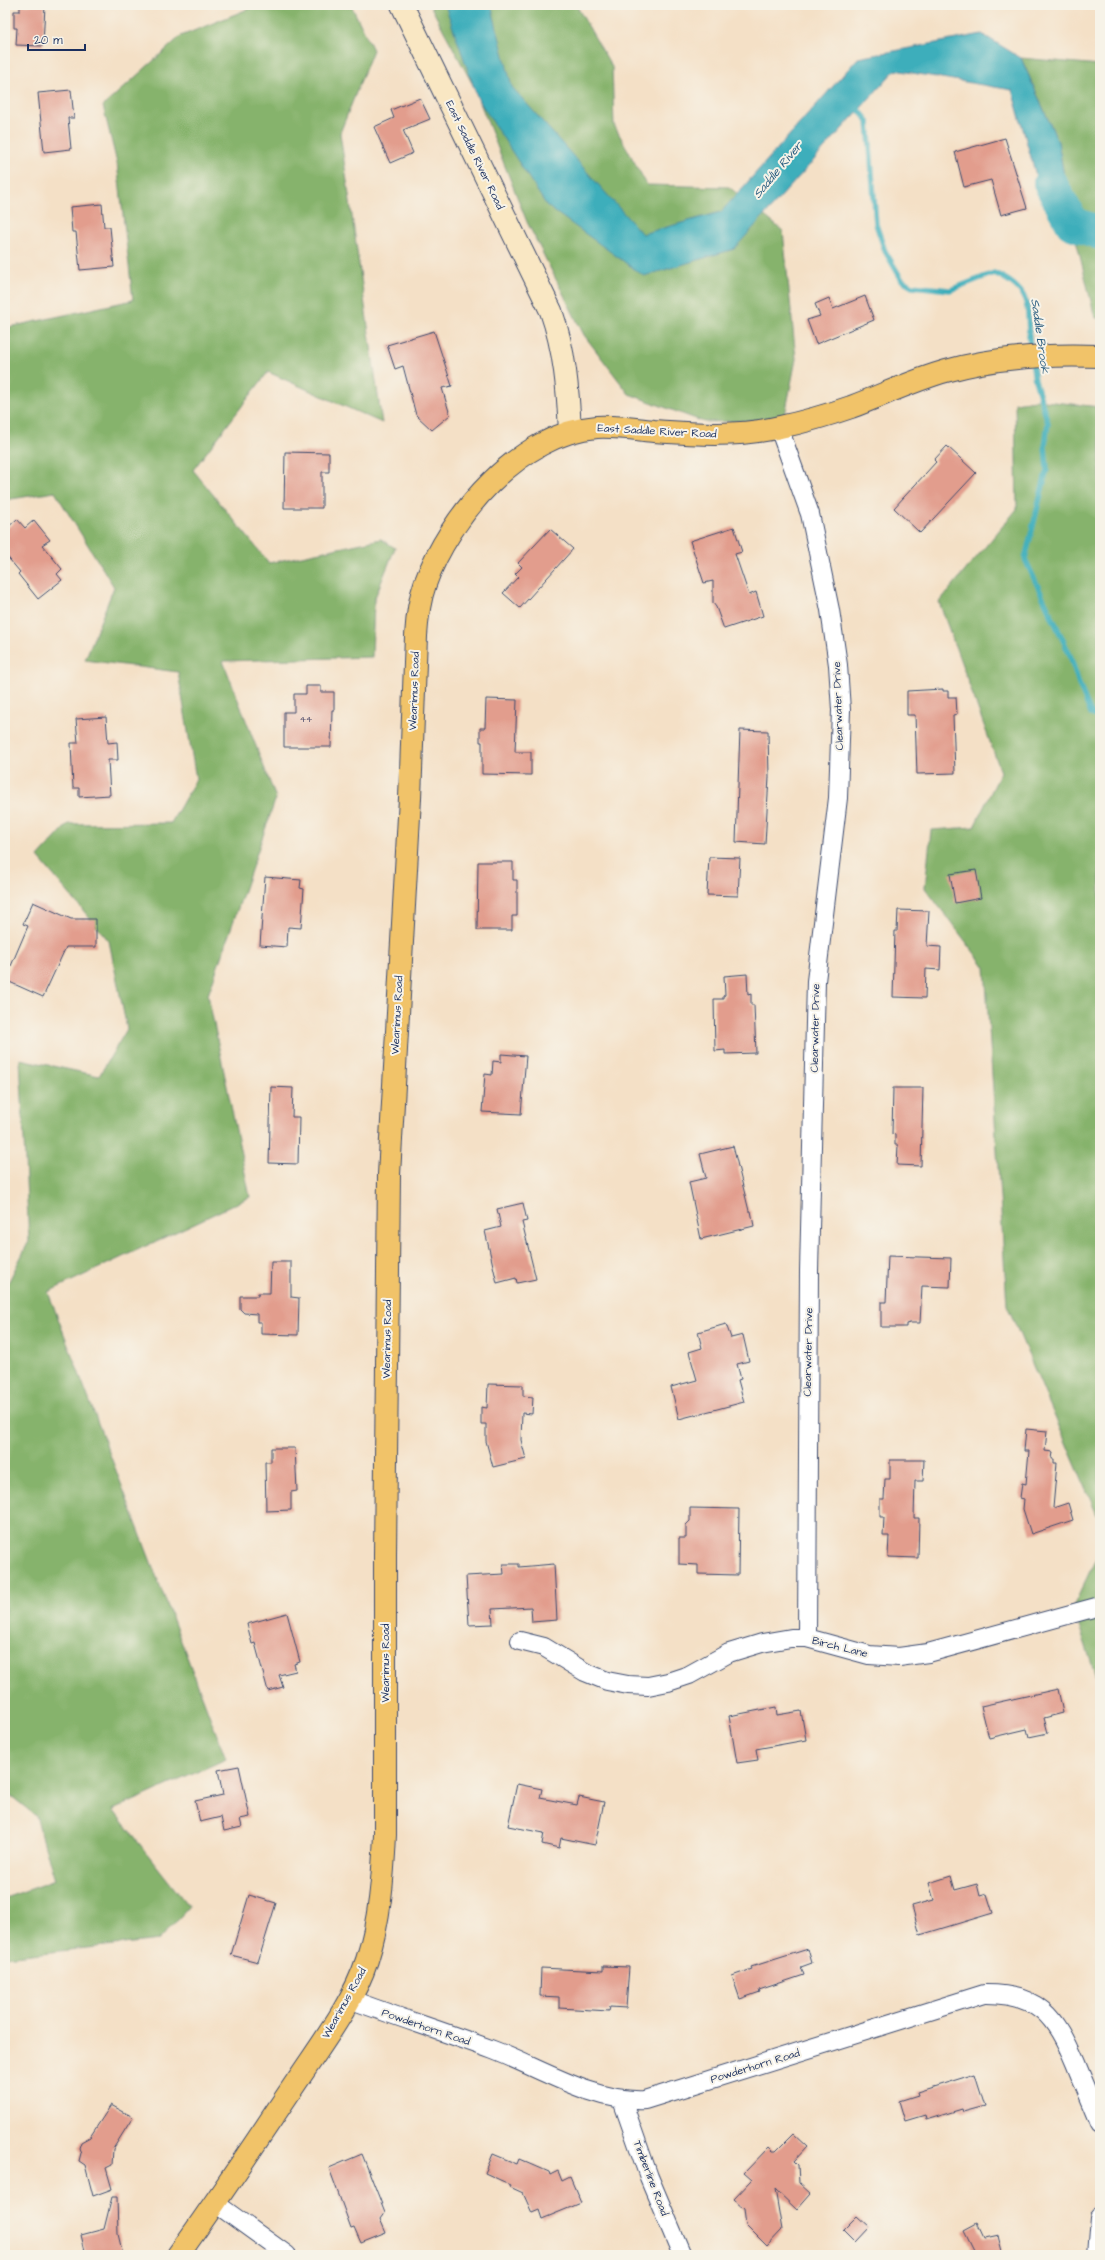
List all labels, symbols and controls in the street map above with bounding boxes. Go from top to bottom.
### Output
scale bar [28,26,85,52]
text: 20 m [34,32,63,49]
street label: East Saddle River Road [442,98,508,212]
water label: Saddle River [749,137,808,202]
water label: Saddle Brook [1026,298,1054,375]
street label: East Saddle River Road [597,420,717,442]
street label: Wearimus Road [405,651,423,731]
street label: Clearwater Drive [829,661,847,751]
house number: 44 [300,713,312,726]
street label: Wearimus Road [387,975,407,1055]
street label: Clearwater Drive [807,983,823,1073]
street label: Wearimus Road [379,1299,395,1379]
street label: Clearwater Drive [800,1307,816,1397]
street label: Wearimus Road [378,1623,393,1702]
street label: Birch Lane [811,1633,870,1661]
street label: Wearimus Road [318,1965,370,2041]
street label: Powderhorn Road [380,2005,473,2049]
street label: Powderhorn Road [709,2045,802,2087]
street label: Timberline Road [630,2138,672,2218]

